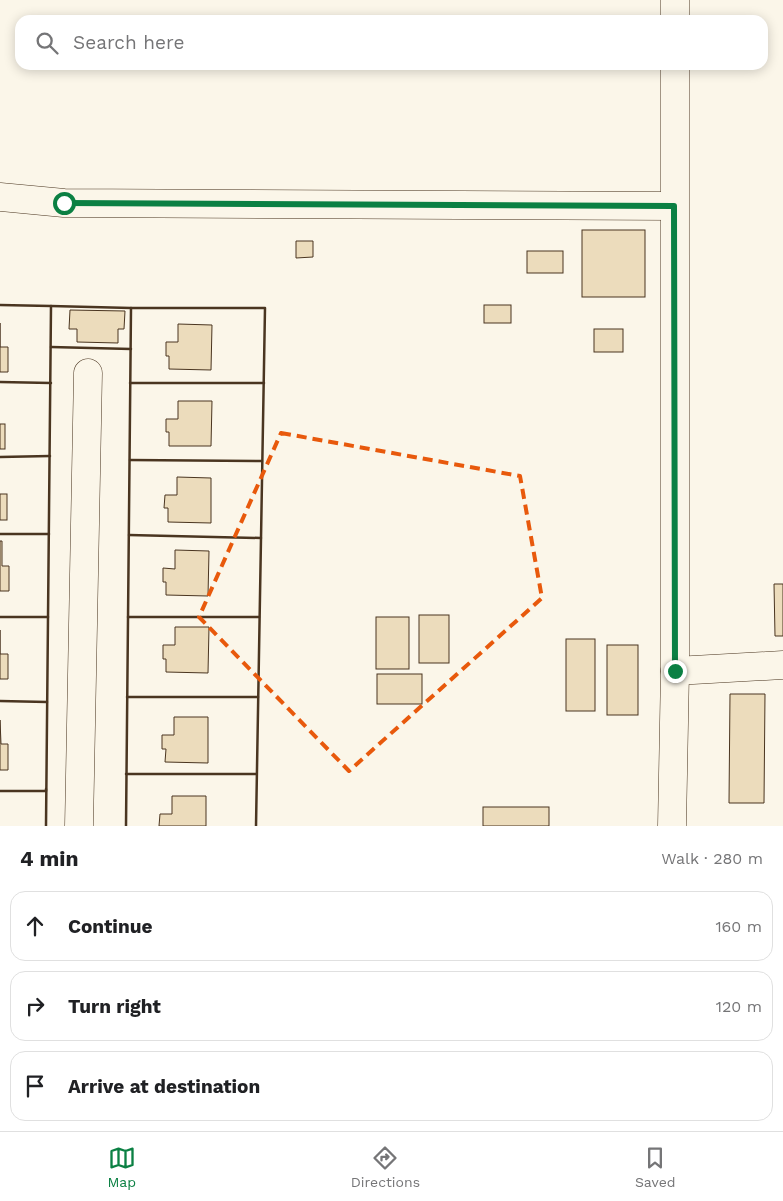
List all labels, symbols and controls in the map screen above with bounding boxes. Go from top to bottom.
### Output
search box [15,15,768,70]
icon: search [33,29,61,57]
text: Search here [73,31,184,54]
route start [53,192,76,215]
route end [664,660,687,683]
text: 4 min [20,846,78,871]
text: Walk · 280 m [661,849,763,868]
icon: ahead [21,912,49,940]
text: Continue [68,915,152,938]
text: 160 m [715,917,762,936]
icon: right [21,992,49,1020]
text: Turn right [68,995,161,1018]
text: 120 m [716,997,762,1016]
icon: arrive [21,1072,49,1100]
text: Arrive at destination [68,1075,260,1098]
tab: Map [107,1144,136,1190]
tab: Directions [351,1144,420,1190]
tab: Saved [635,1144,676,1190]

